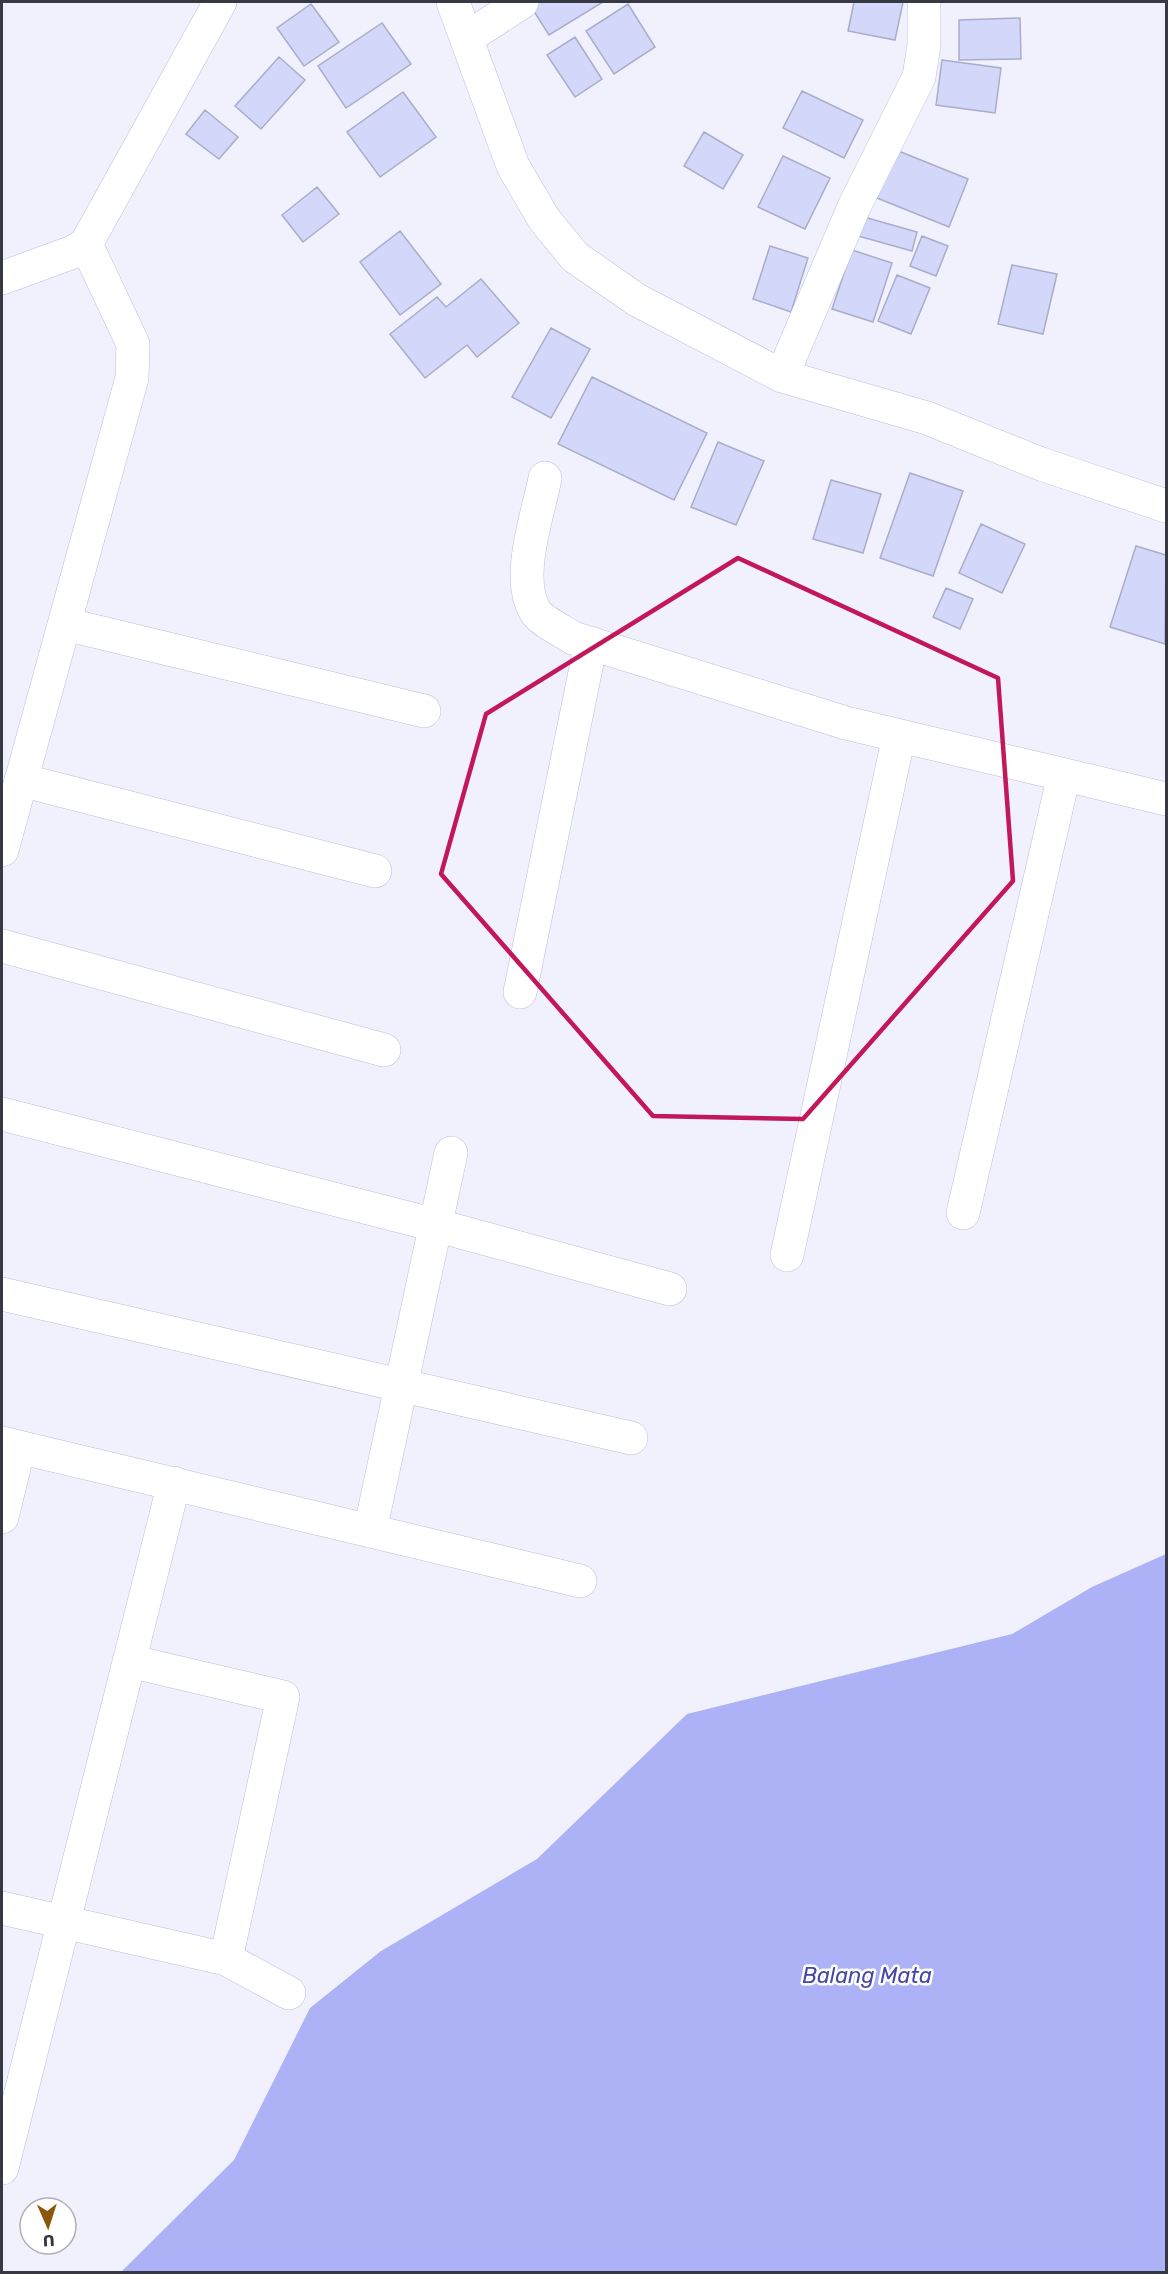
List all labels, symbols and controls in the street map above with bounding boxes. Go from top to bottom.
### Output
water label: Balang Mata [802,1962,932,1989]
north arrow [18,2196,78,2256]
text: U [42,2231,55,2250]

